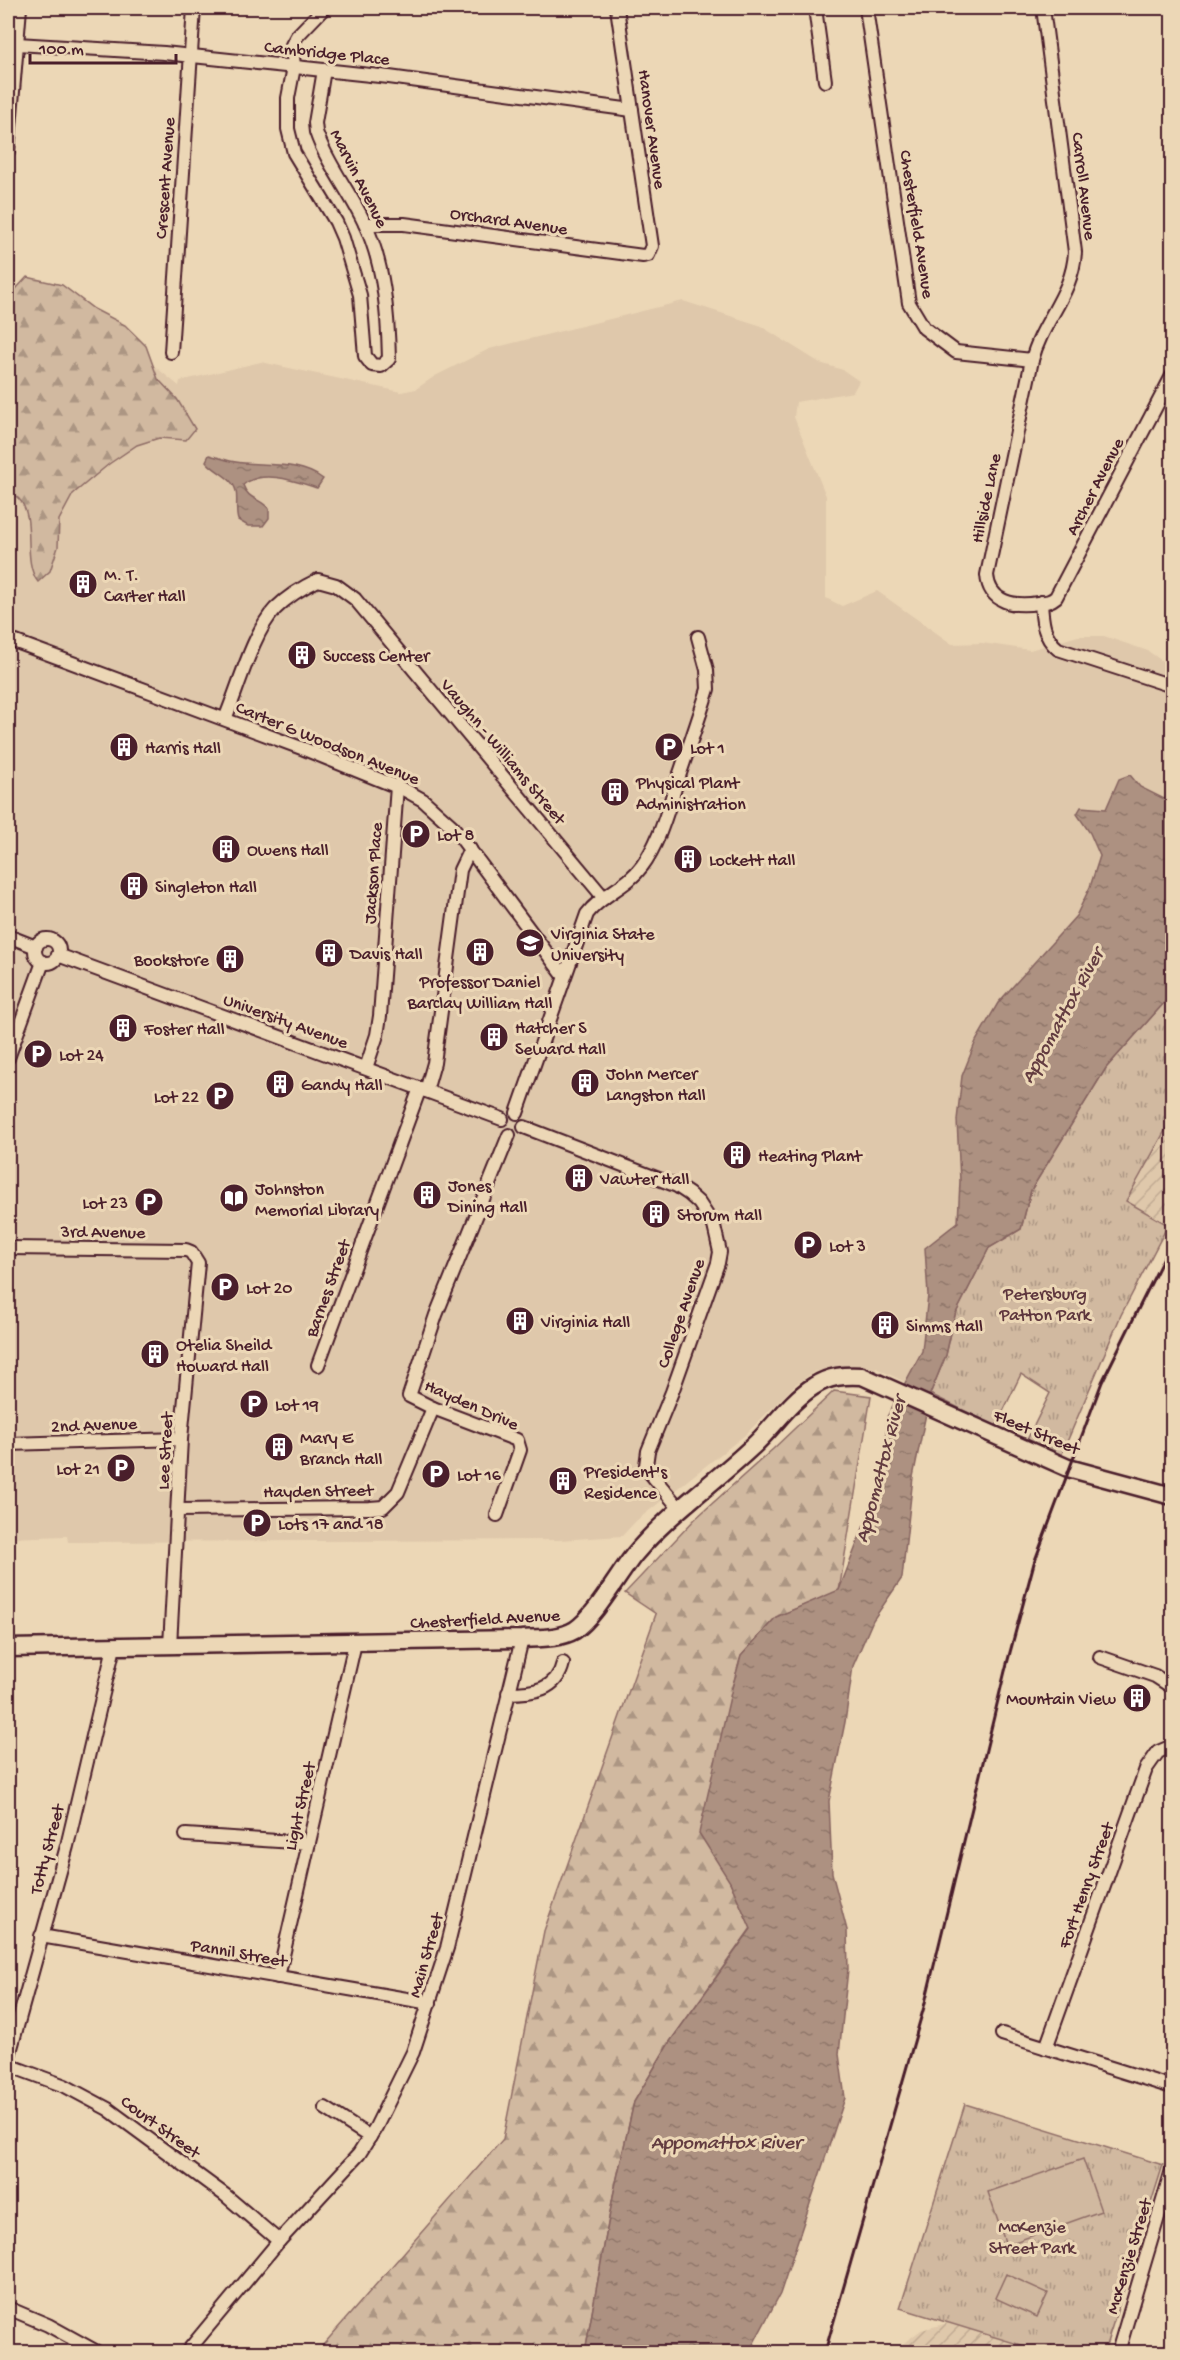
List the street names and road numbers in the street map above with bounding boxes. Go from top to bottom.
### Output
street label: Cambridge Place [263,37,391,72]
street label: Hanover Avenue [632,68,669,191]
street label: Crescent Avenue [152,116,181,240]
street label: Marvin Avenue [324,126,392,232]
street label: Carroll Avenue [1066,131,1100,242]
street label: Chesterfield Avenue [893,149,938,301]
street label: Orchard Avenue [449,204,569,241]
street label: Archer Avenue [1063,434,1130,540]
street label: Hillside Lane [968,451,1007,545]
street label: Vaughn - Williams Street [434,675,570,831]
street label: Carter G Woodson Avenue [232,698,423,791]
street label: Jackson Place [360,821,389,925]
street label: University Avenue [220,990,351,1055]
street label: 3rd Avenue [59,1222,146,1245]
street label: Barnes Street [302,1236,357,1341]
street label: College Avenue [654,1256,711,1371]
street label: Hayden Drive [421,1376,522,1437]
street label: Fleet Street [989,1405,1084,1461]
street label: Lee Street [154,1410,179,1490]
street label: 2nd Avenue [51,1414,138,1438]
street label: Hayden Street [263,1481,375,1504]
street label: Chesterfield Avenue [410,1606,561,1635]
street label: Light Street [281,1759,322,1853]
street label: Totty Street [26,1801,71,1898]
street label: Fort Henry Street [1055,1819,1120,1952]
street label: Main Street [405,1909,450,2000]
street label: Pannil Street [188,1936,290,1974]
street label: Court Street [116,2092,205,2165]
street label: McKenzie Street [1103,2195,1158,2317]

